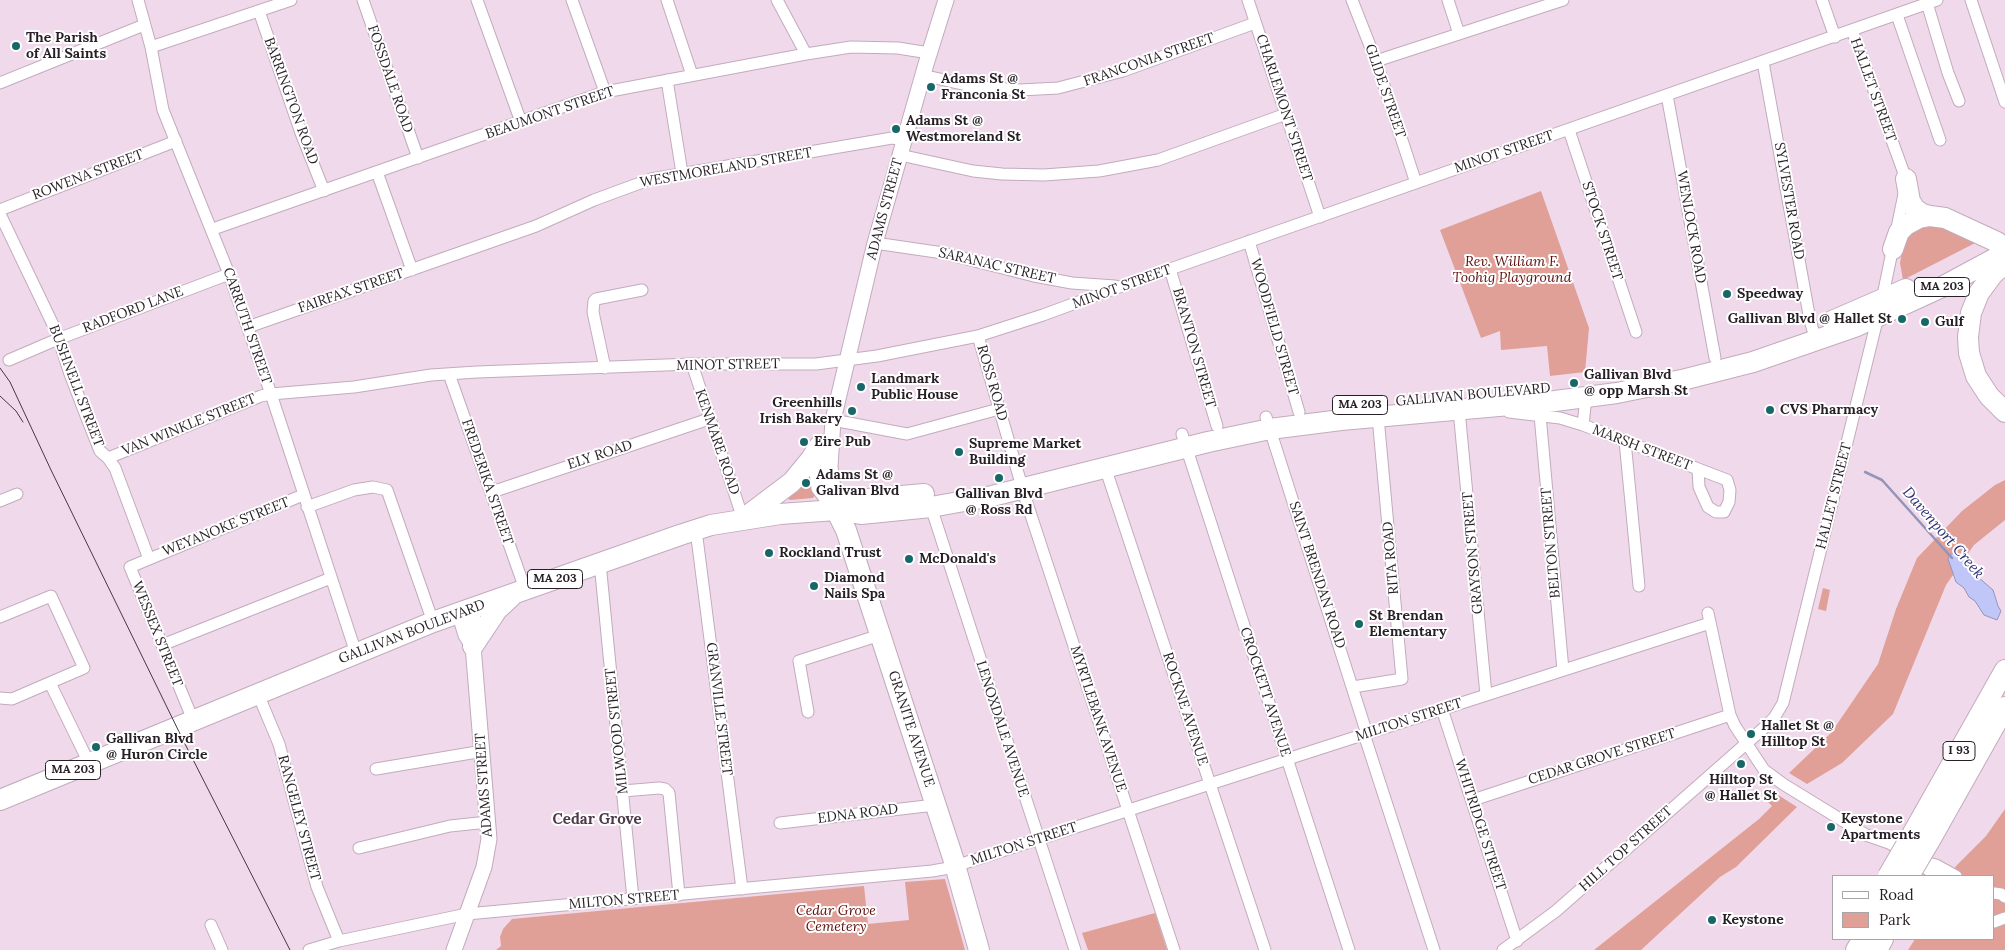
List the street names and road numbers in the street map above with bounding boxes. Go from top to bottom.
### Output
street label: FOSSDALE ROAD [364,23,416,135]
street label: FRANCONIA STREET [1081,30,1217,90]
street label: CHARLEMONT STREET [1252,32,1316,184]
street label: BARRINGTON ROAD [260,35,322,167]
street label: HALLET STREET [1846,36,1900,144]
street label: GLIDE STREET [1361,42,1409,140]
street label: BEAUMONT STREET [483,83,617,143]
street label: MINOT STREET [1452,127,1556,177]
street label: SYLVESTER ROAD [1770,141,1808,261]
street label: WESTMORELAND STREET [638,145,814,191]
street label: ROWENA STREET [30,146,146,204]
street label: ADAMS STREET [863,156,907,262]
street label: WENLOCK ROAD [1673,169,1709,285]
street label: STOCK STREET [1578,179,1626,283]
street label: SARANAC STREET [937,244,1057,288]
street label: WOODFIELD STREET [1246,257,1302,397]
street label: MINOT STREET [1070,261,1174,313]
street label: FAIRFAX STREET [296,265,406,317]
street label: CARRUTH STREET [219,266,275,386]
road number: MA 203 [1914,278,1970,296]
street label: RADFORD LANE [80,283,186,337]
street label: BRANTON STREET [1169,286,1219,410]
street label: BUSHNELL STREET [45,323,107,449]
street label: ROSS ROAD [973,343,1011,423]
street label: MINOT STREET [676,356,780,374]
street label: GALLIVAN BOULEVARD [1395,380,1551,410]
street label: KENMARE ROAD [691,387,743,497]
street label: VAN WINKLE STREET [120,390,258,460]
road number: MA 203 [1332,396,1388,414]
street label: FREDERIKA STREET [458,417,516,547]
street label: MARSH STREET [1590,421,1694,475]
street label: ELY ROAD [565,437,635,473]
street label: HALLET STREET [1813,441,1855,551]
street label: BELTON STREET [1538,487,1564,599]
street label: GRAYSON STREET [1459,491,1487,615]
street label: WEYANOKE STREET [160,494,292,560]
street label: SAINT BRENDAN ROAD [1285,499,1349,651]
street label: RITA ROAD [1379,521,1403,595]
road number: MA 203 [528,570,582,588]
street label: WESSEX STREET [128,579,186,689]
street label: GALLIVAN BOULEVARD [336,596,488,668]
street label: CROCKETT AVENUE [1236,625,1294,759]
street label: GRANVILLE STREET [702,641,736,777]
street label: MYRTLEBANK AVENUE [1066,644,1130,794]
street label: ROCKNE AVENUE [1159,650,1211,768]
street label: LENOXDALE AVENUE [972,659,1032,799]
street label: MILWOOD STREET [602,667,632,795]
street label: GRANITE AVENUE [884,669,938,789]
street label: MILTON STREET [1354,695,1464,745]
street label: CEDAR GROVE STREET [1526,725,1678,789]
street label: ADAMS STREET [472,732,496,838]
road number: I 93 [1943,741,1975,760]
street label: RANGELEY STREET [274,753,324,883]
street label: WHITRIDGE STREET [1451,757,1509,893]
road number: MA 203 [46,760,100,780]
street label: EDNA ROAD [817,801,899,827]
street label: HILL TOP STREET [1576,803,1676,895]
street label: MILTON STREET [969,819,1079,869]
street label: MILTON STREET [568,887,680,913]

